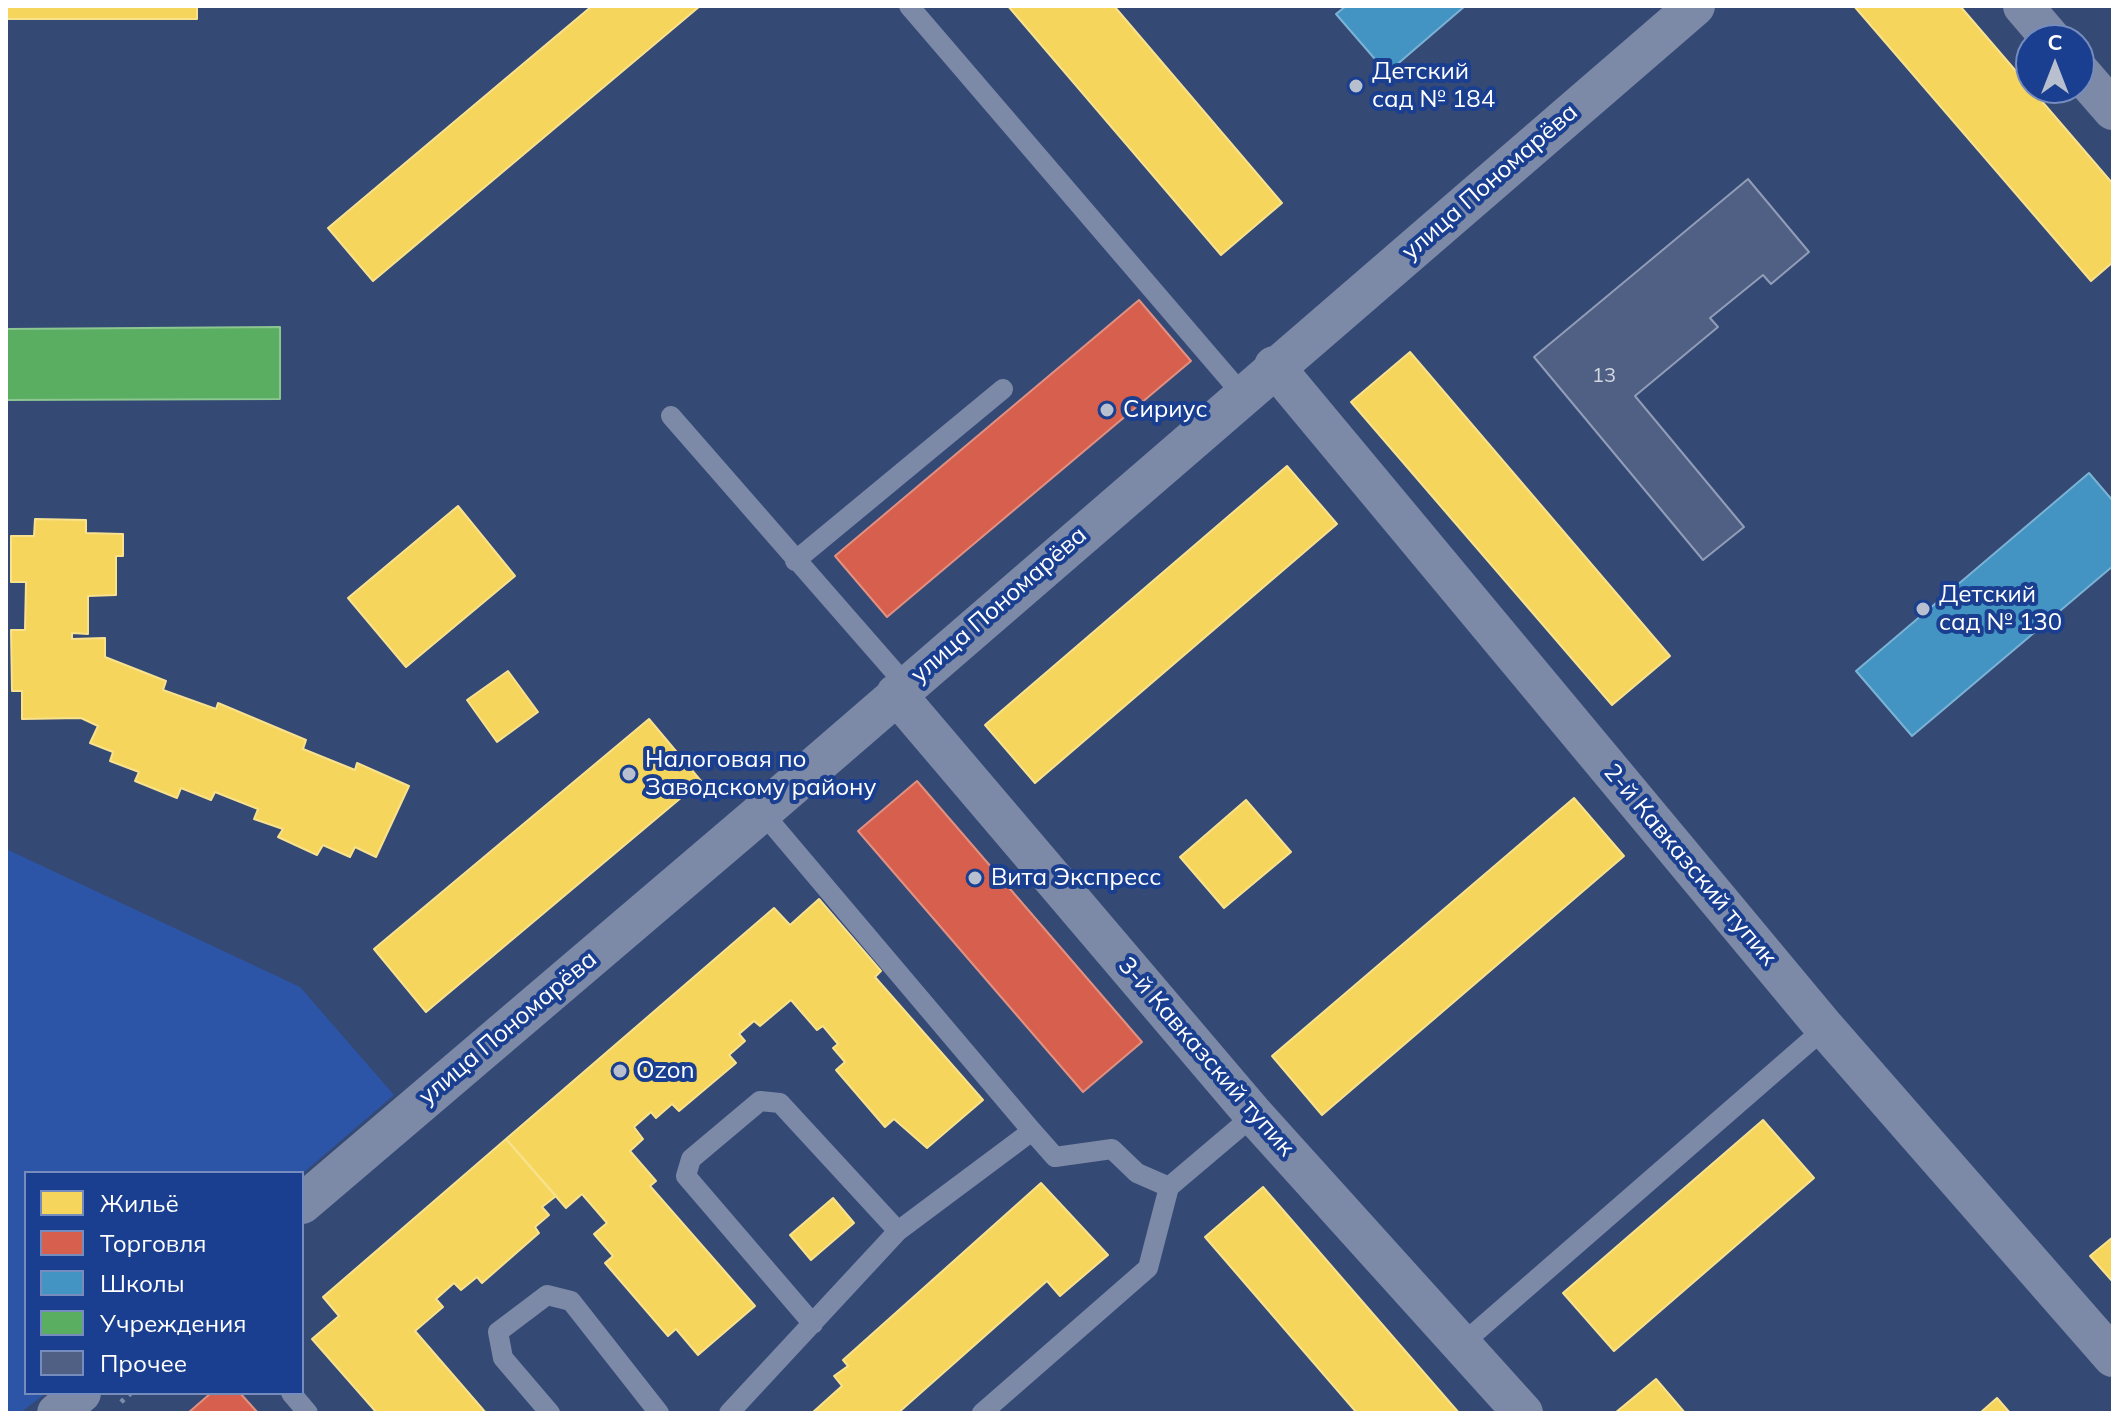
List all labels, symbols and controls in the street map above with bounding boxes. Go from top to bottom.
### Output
north arrow [2015,24,2095,104]
text: С [2047,28,2063,56]
place label: Детский сад № 184 [1372,58,1495,114]
marker: Детский сад № 184 [1347,77,1365,95]
street label: улица Пономарёва [1396,98,1584,266]
house number: 13 [1592,364,1616,388]
place label: Сириус [1123,396,1208,424]
marker: Сириус [1098,401,1116,419]
street label: улица Пономарёва [905,521,1093,689]
place label: Детский сад № 130 [1939,581,2062,637]
marker: Детский сад № 130 [1914,600,1932,618]
place label: Налоговая по Заводскому району [645,746,876,802]
street label: 2-й Кавказский тупик [1597,758,1783,972]
marker: Налоговая по Заводскому району [620,765,638,783]
place label: Вита Экспресс [991,864,1161,892]
marker: Вита Экспресс [966,869,984,887]
street label: улица Пономарёва [413,945,603,1111]
street label: 3-й Кавказский тупик [1112,952,1300,1162]
place label: Ozon [636,1057,695,1085]
marker: Ozon [611,1062,629,1080]
legend [24,1171,304,1395]
text: Жильё [100,1188,179,1218]
text: Торговля [100,1228,207,1258]
text: Школы [100,1268,185,1298]
text: Учреждения [100,1308,246,1338]
text: Прочее [100,1348,187,1378]

